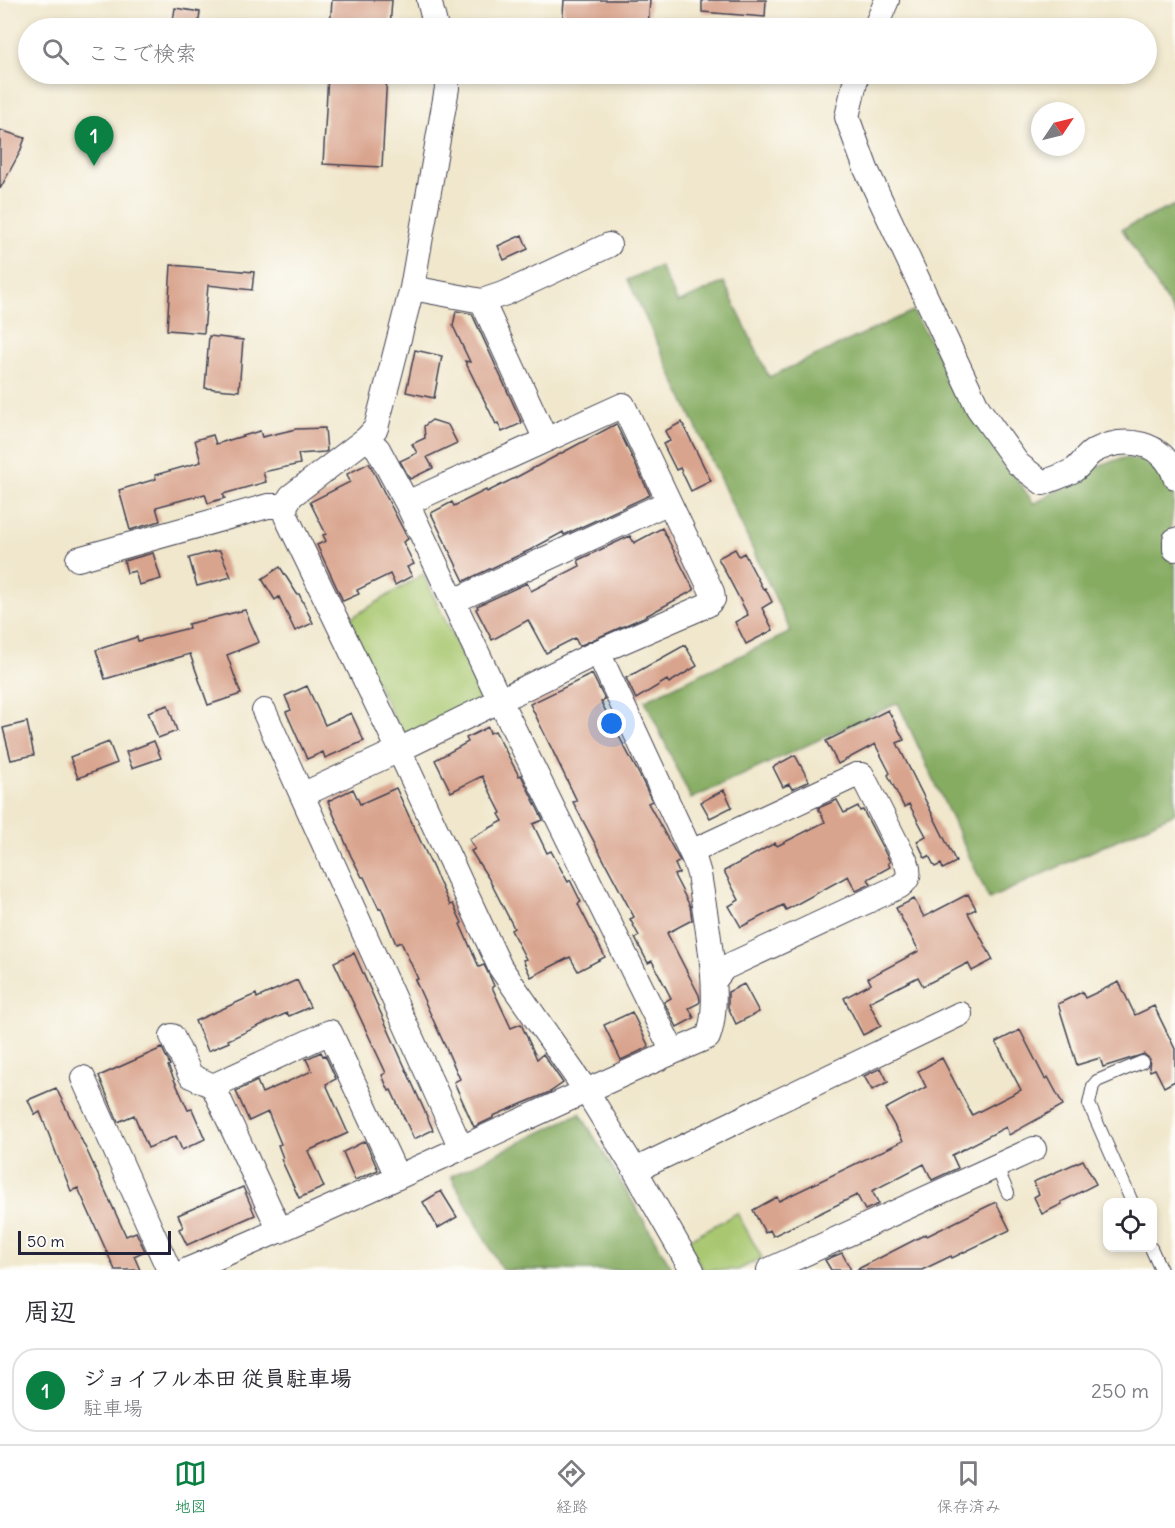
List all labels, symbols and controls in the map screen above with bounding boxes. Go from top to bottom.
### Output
search box [18,18,1157,84]
icon: search [39,35,72,68]
text: ここで検索 [87,39,197,67]
north arrow [1031,102,1085,156]
pin: 1 [74,116,113,166]
your location [597,709,626,738]
map controls [1103,1198,1157,1252]
button: locate [1103,1198,1157,1252]
scale bar [18,1228,171,1256]
text: 50 m [27,1231,65,1251]
text: 周辺 [24,1295,76,1328]
text: ジョイフル本田 従員駐車場 [83,1364,352,1392]
text: 1 [42,1378,49,1403]
text: 250 m [1091,1378,1149,1403]
text: 駐車場 [83,1395,143,1420]
tab: 地図 [174,1457,207,1517]
tab: 経路 [555,1457,588,1517]
tab: 保存済み [937,1457,1001,1517]

